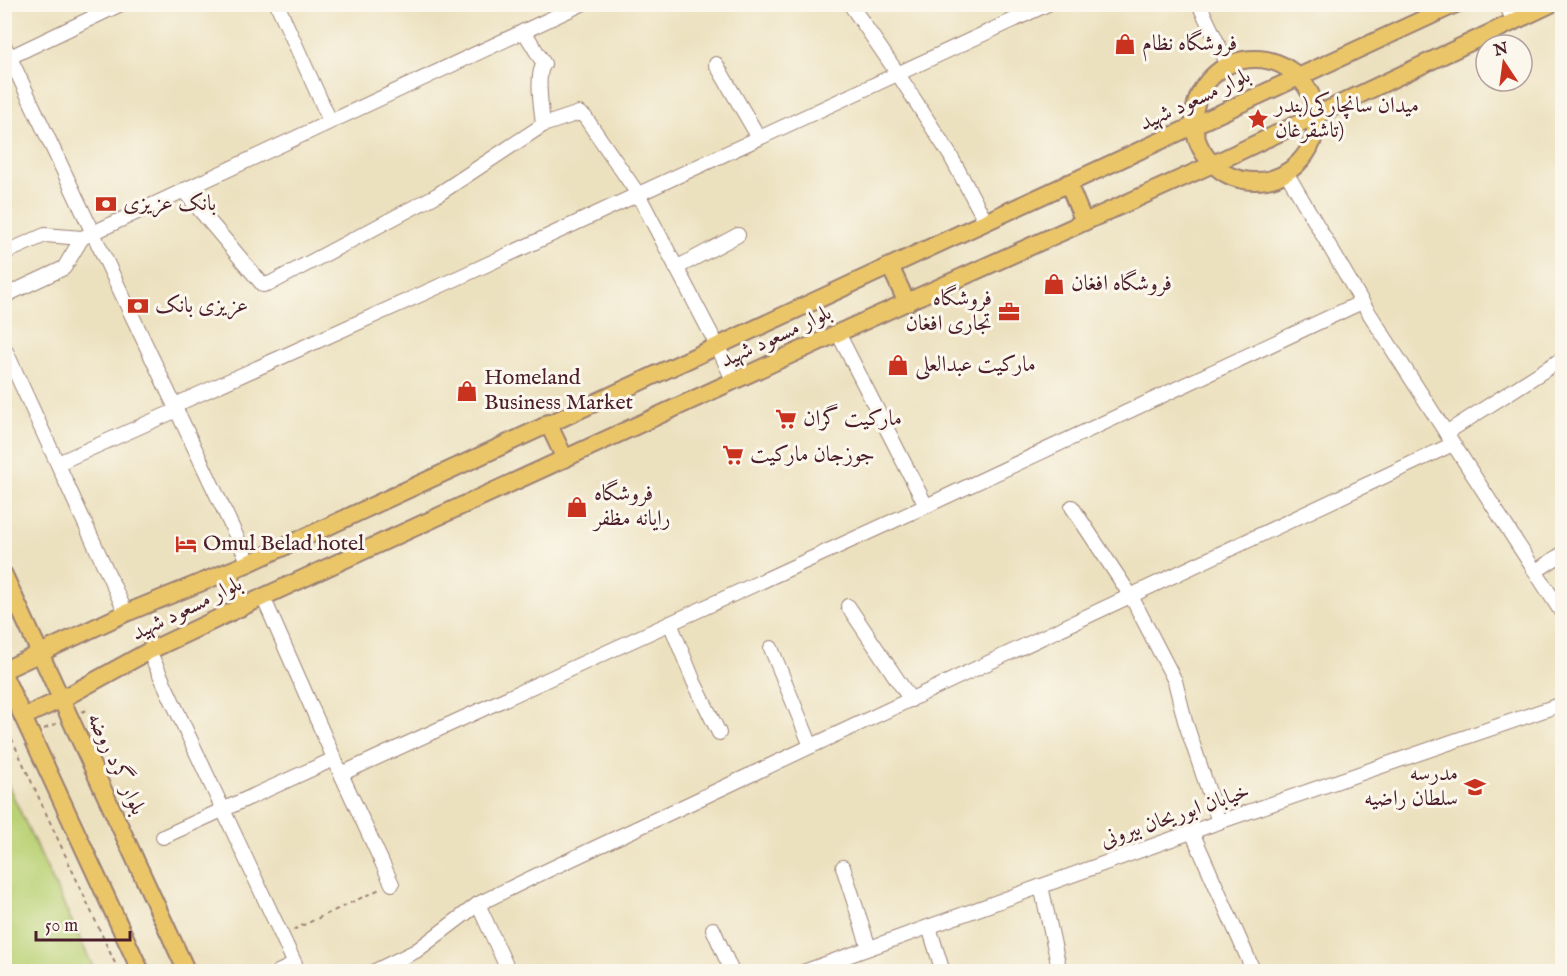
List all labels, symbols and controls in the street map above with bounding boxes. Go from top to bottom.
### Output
place label: فروشگاه نظام [1142,29,1237,62]
shop icon: فروشگاه نظام [1113,32,1137,56]
north arrow [1474,33,1534,93]
text: N [1491,39,1510,62]
street label: بلوار مسعود شهید [1135,62,1255,138]
place label: میدان سانچارکی(بندر تاشقرغان) [1273,91,1419,145]
place icon: میدان سانچارکی(بندر تاشقرغان) [1246,107,1270,131]
place label: بانک عزیزی [123,190,216,218]
bank icon: بانک عزیزی [94,192,118,216]
place label: فروشگاه افغان [1071,269,1172,298]
shop icon: فروشگاه افغان [1042,272,1066,296]
place label: فروشگاه تجاری افغان [906,284,992,338]
place label: عزیزی بانک [155,292,248,320]
bank icon: عزیزی بانک [126,294,150,318]
street label: بلوار مسعود شهید [716,299,836,375]
office icon: فروشگاه تجاری افغان [997,300,1021,324]
place label: مارکیت عبدالعلی [915,351,1036,380]
shop icon: مارکیت عبدالعلی [886,353,910,377]
place label: Homeland Business Market [484,364,634,417]
shop icon: Homeland Business Market [455,379,479,403]
place label: مارکیت گران [803,403,902,433]
supermarket icon: مارکیت گران [774,407,798,431]
place label: جوزجان مارکیت [750,441,875,469]
supermarket icon: جوزجان مارکیت [721,443,745,467]
place label: فروشگاه رایانه مظفر [592,479,671,533]
shop icon: فروشگاه رایانه مظفر [565,495,589,519]
place label: Omul Belad hotel [203,530,364,558]
hotel icon: Omul Belad hotel [174,532,198,556]
street label: بلوار مسعود شهید [127,570,247,648]
street label: بلوار گرد روضه [80,708,154,820]
place label: مدرسه سلطان راضیه [1364,760,1458,813]
school or university icon: مدرسه سلطان راضیه [1463,775,1487,799]
street label: خیابان ابوریحان بیرونی [1097,777,1253,855]
scale bar [36,904,130,942]
text: 50 m [45,915,78,938]

